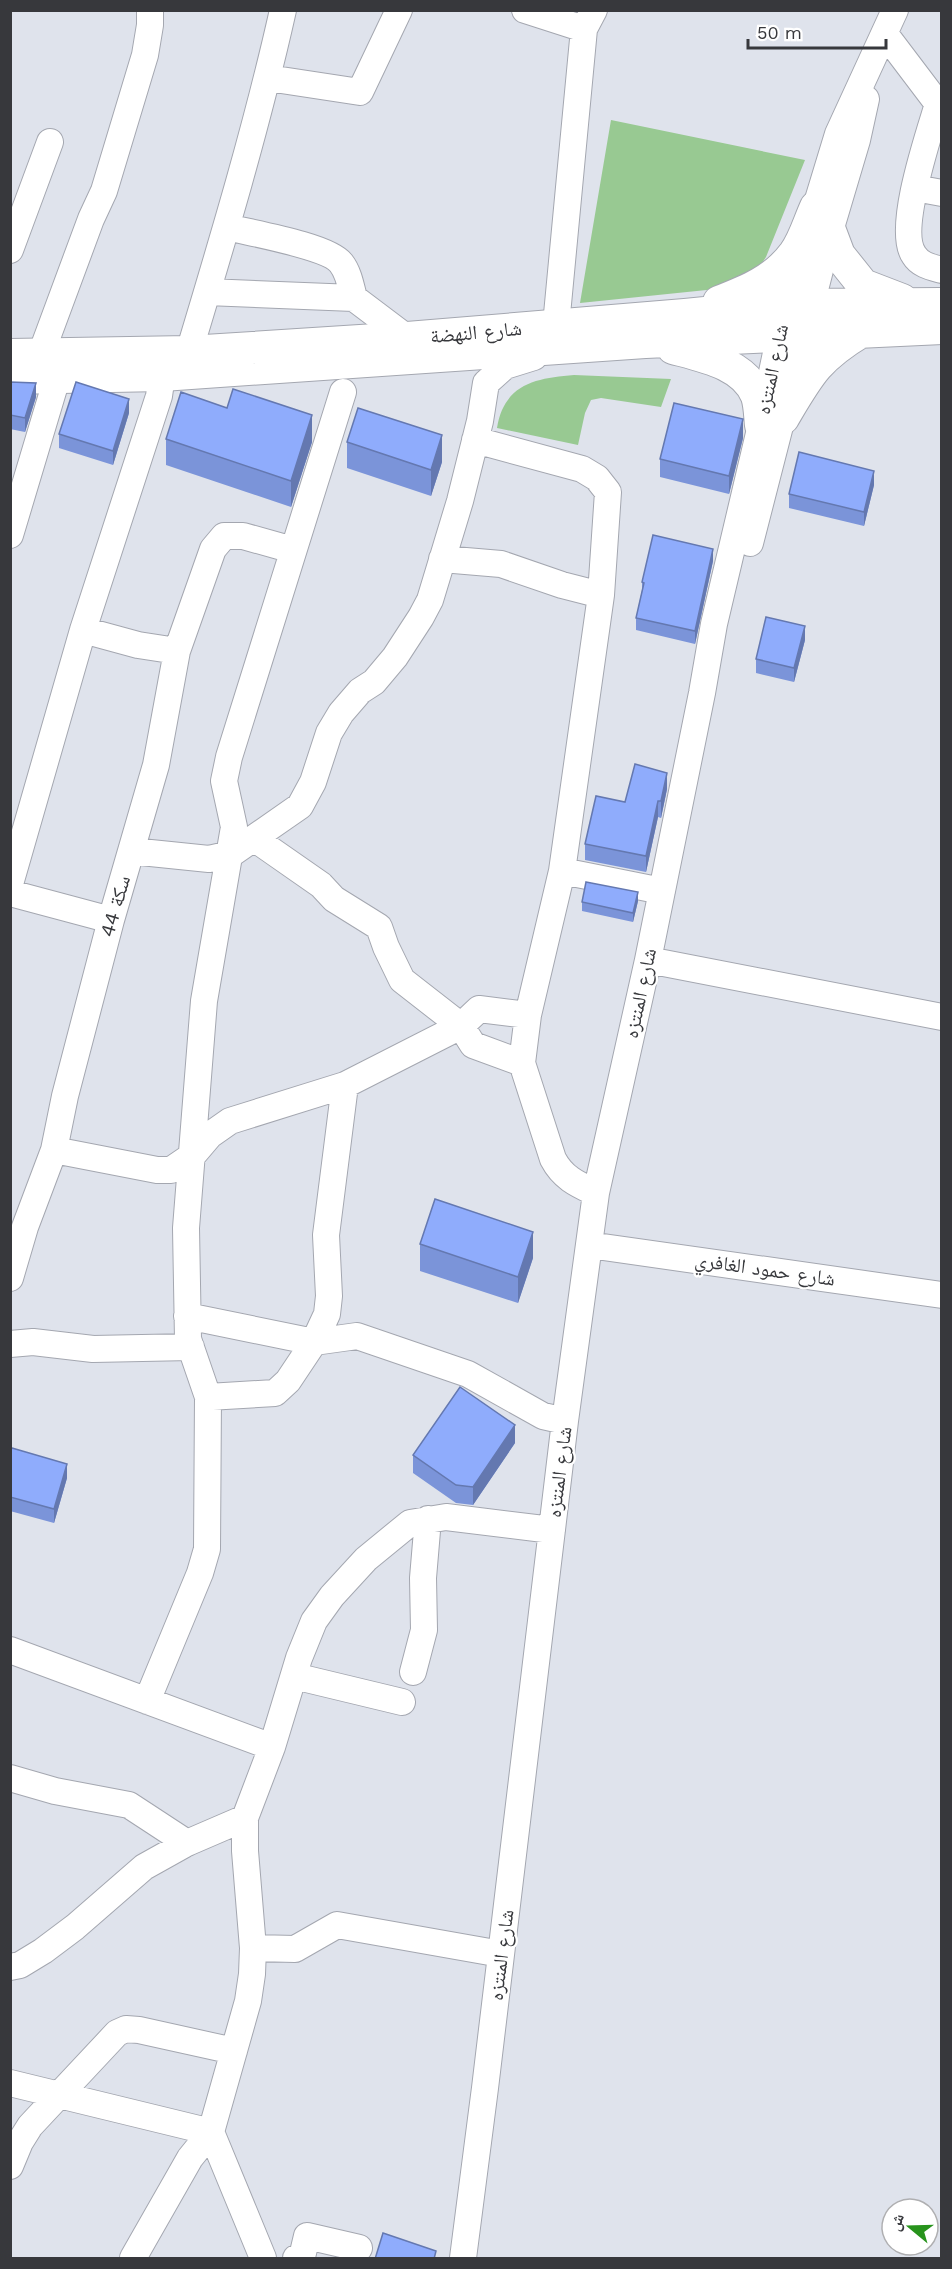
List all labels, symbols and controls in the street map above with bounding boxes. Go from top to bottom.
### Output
scale bar [748,12,886,50]
text: 50 m [757,22,802,43]
street label: شارع النهضة [429,316,523,349]
street label: شارع المنتزه [751,322,794,416]
street label: سكة 44 [95,873,135,939]
street label: شارع المنتزه [619,946,662,1040]
street label: شارع حمود الغافري [693,1247,837,1295]
street label: شارع المنتزه [542,1425,577,1519]
street label: شارع المنتزه [484,1908,519,2002]
north arrow [880,2197,940,2257]
text: ش [885,2211,908,2233]

